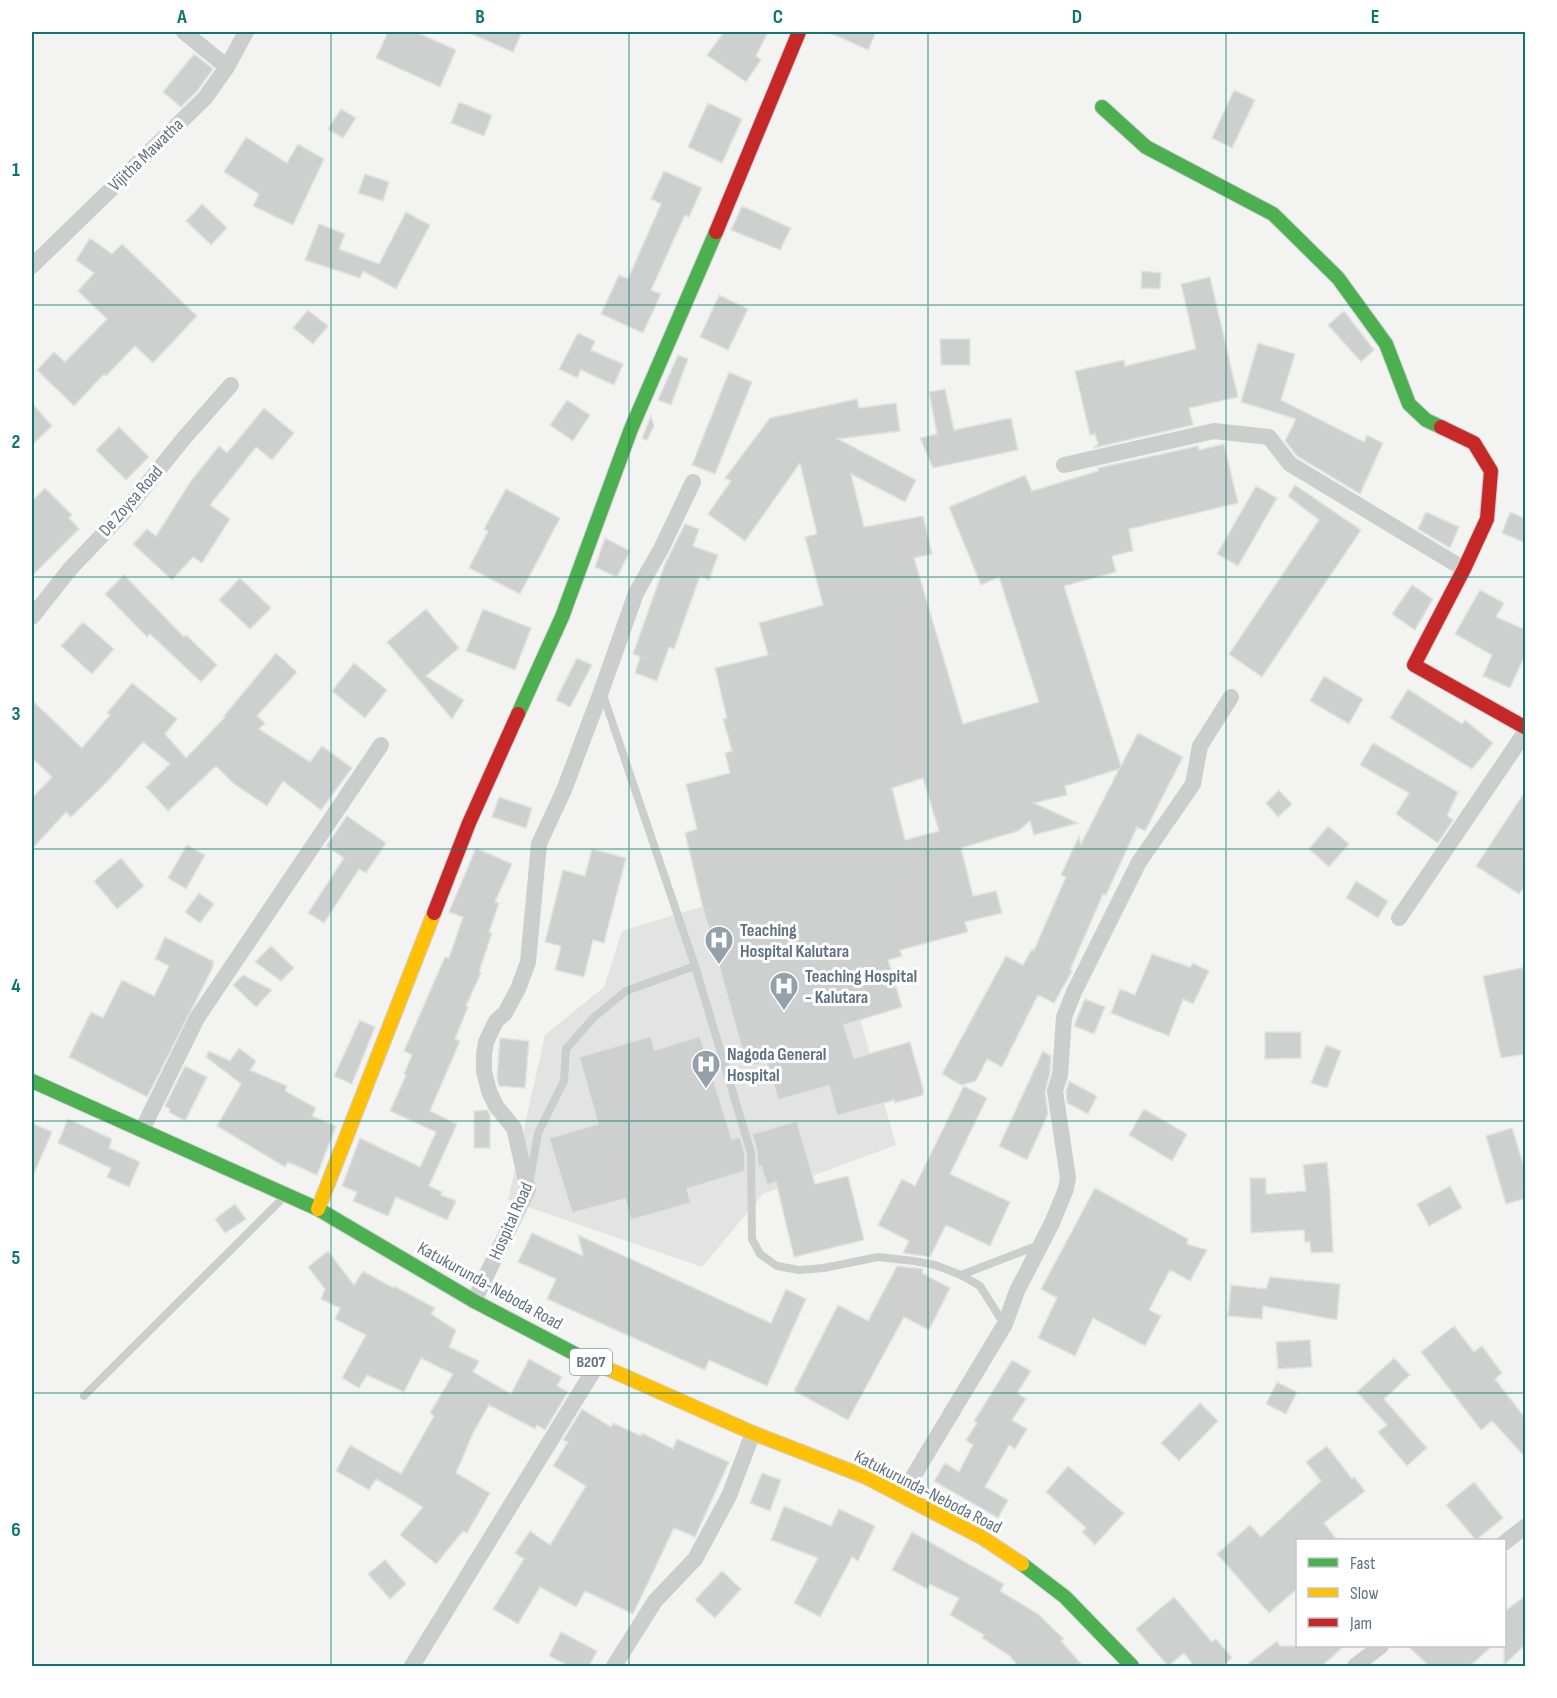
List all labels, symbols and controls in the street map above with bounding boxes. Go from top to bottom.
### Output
text: A [176,5,187,29]
text: B [475,5,485,29]
text: C [773,5,783,29]
text: D [1072,5,1082,29]
text: E [1371,5,1379,29]
street label: Vijitha Mawatha [104,114,188,196]
text: 1 [12,158,20,182]
text: 2 [12,430,20,454]
street label: De Zoysa Road [95,461,167,541]
text: 3 [12,702,21,726]
place label: Teaching Hospital Kalutara [740,920,849,962]
hospital icon: Teaching Hospital Kalutara [703,924,735,966]
place label: Teaching Hospital - Kalutara [805,966,917,1008]
hospital icon: Teaching Hospital - Kalutara [768,970,800,1012]
text: 4 [11,974,21,998]
place label: Nagoda General Hospital [727,1044,826,1086]
hospital icon: Nagoda General Hospital [690,1048,722,1090]
street label: Hospital Road [485,1179,537,1263]
street label: Katukurunda-Neboda Road [414,1237,566,1335]
text: 5 [12,1246,21,1270]
road number: B207 [570,1349,612,1375]
street label: Katukurunda-Neboda Road [851,1446,1005,1538]
text: 6 [11,1518,21,1542]
legend [1296,1539,1506,1647]
text: Fast [1350,1553,1376,1574]
text: Slow [1350,1583,1379,1604]
text: Jam [1349,1613,1372,1634]

